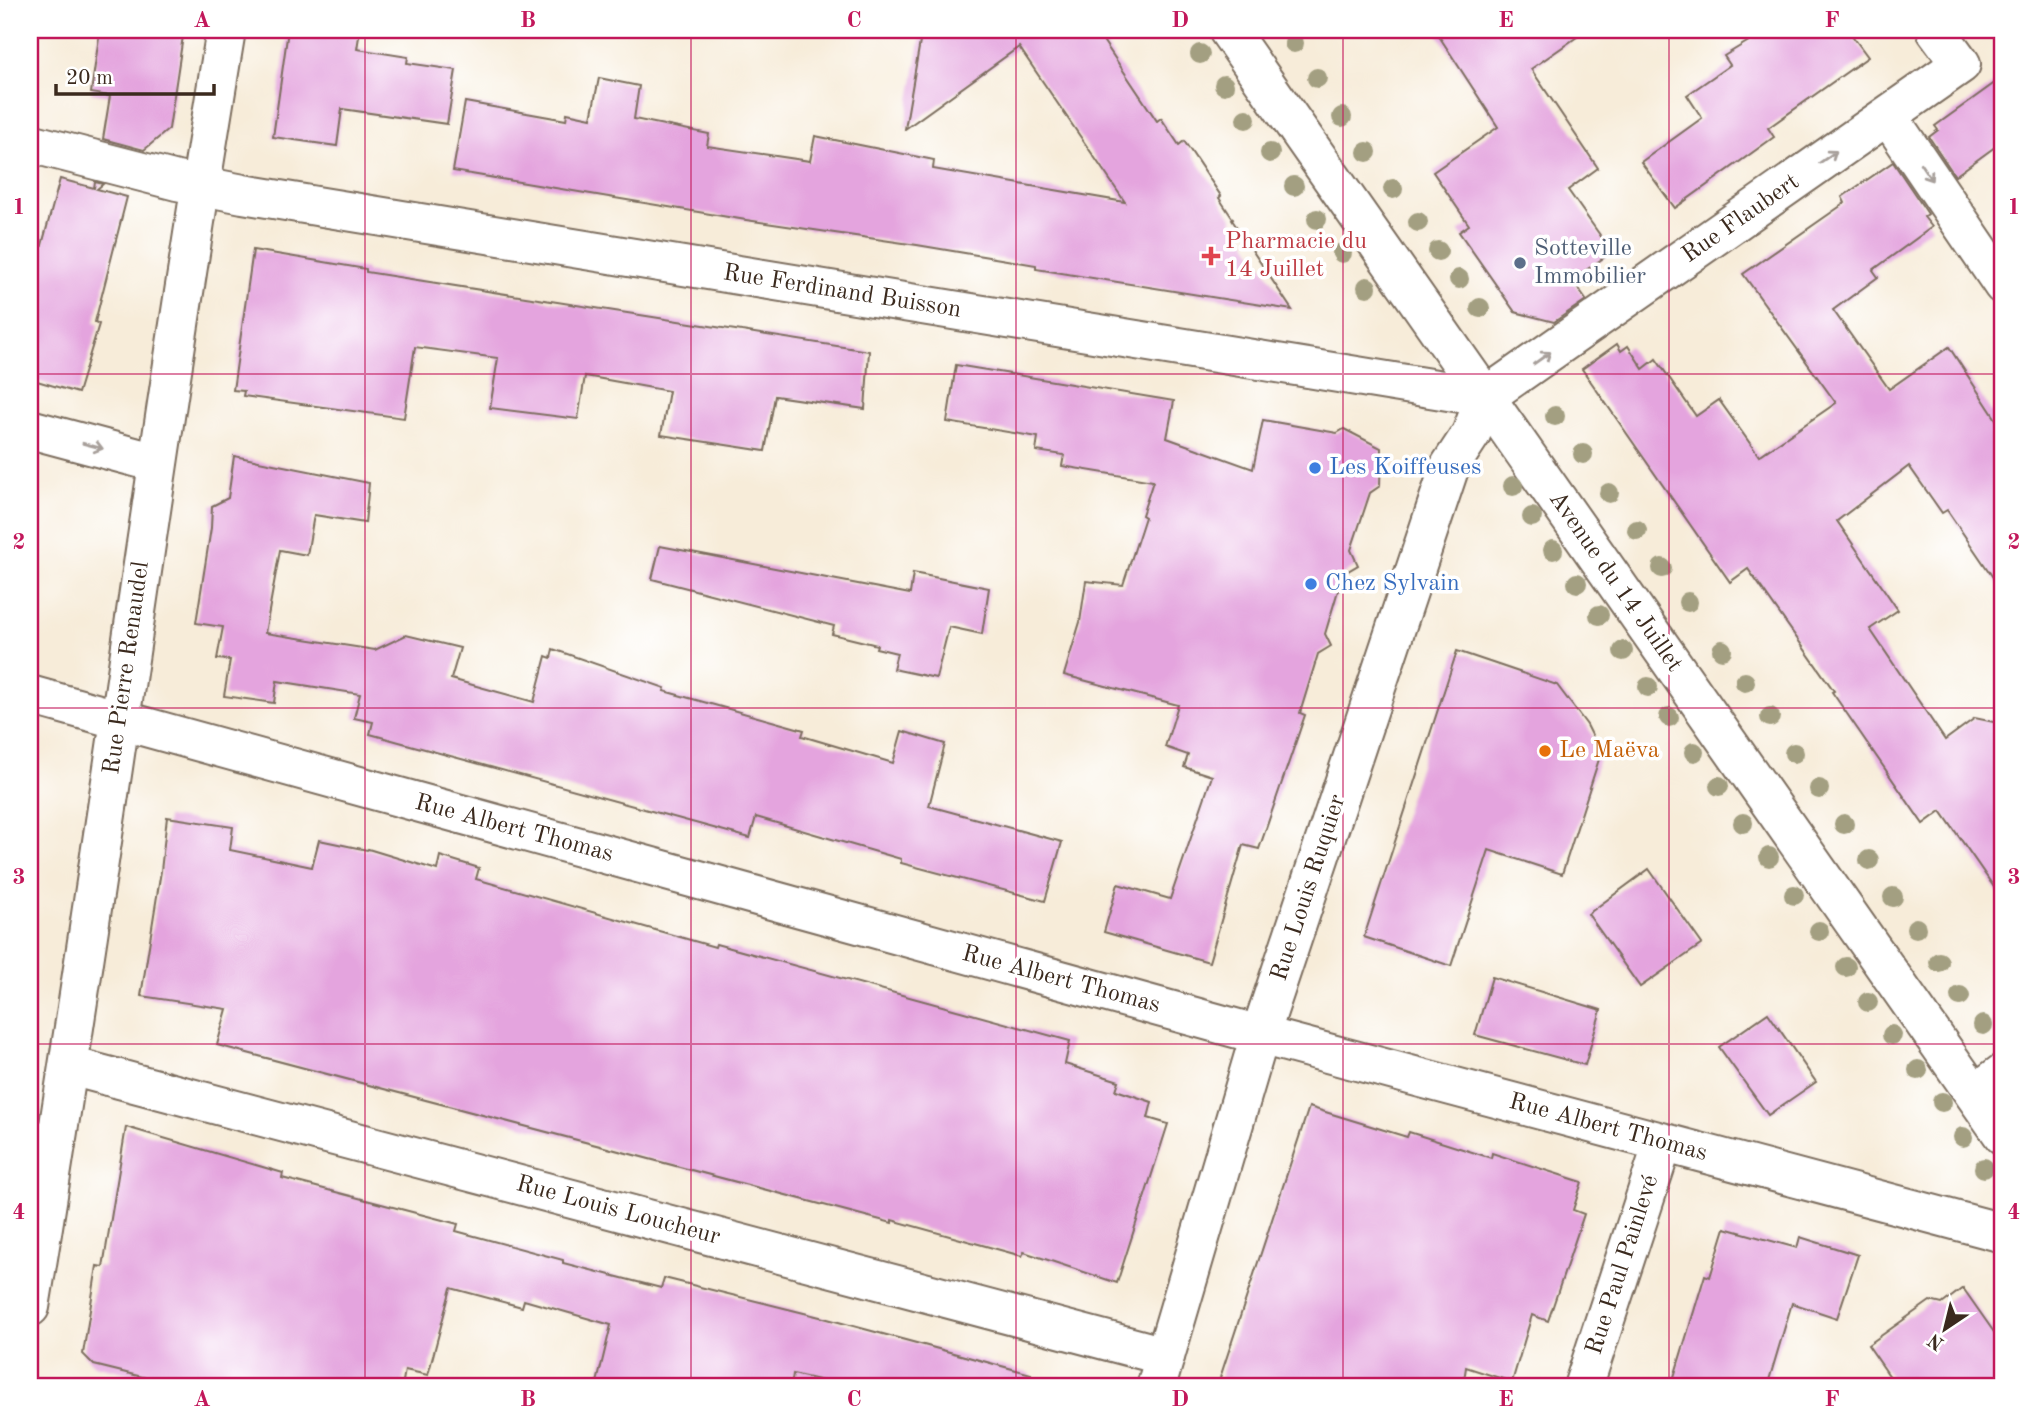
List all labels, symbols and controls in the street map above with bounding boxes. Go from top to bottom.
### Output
text: A [193,9,211,32]
text: B [520,9,536,32]
text: C [846,9,862,32]
text: D [1171,9,1189,32]
text: E [1498,9,1514,32]
text: F [1824,9,1840,32]
scale bar [56,52,214,96]
text: 20 m [66,68,113,89]
one-way arrow [1818,150,1837,164]
one-way arrow [1919,162,1933,181]
street label: Rue Flaubert [1678,170,1804,268]
text: 1 [12,196,26,219]
text: 1 [2007,196,2021,219]
place label: Pharmacie du 14 Juillet [1225,230,1367,282]
place label: Sotteville Immobilier [1534,237,1646,289]
marker: Pharmacie du 14 Juillet [1203,248,1219,264]
marker: Sotteville Immobilier [1512,255,1528,271]
street label: Rue Ferdinand Buisson [721,261,963,323]
one-way arrow [1531,351,1551,365]
one-way arrow [82,440,104,453]
place label: Les Koiffeuses [1329,456,1481,480]
marker: Les Koiffeuses [1307,460,1323,476]
street label: Avenue du 14 Juillet [1544,487,1686,677]
text: 2 [12,531,26,554]
text: 2 [2007,531,2021,554]
street label: Rue Pierre Renaudel [100,560,154,776]
place label: Chez Sylvain [1325,572,1460,596]
marker: Chez Sylvain [1303,576,1319,592]
place label: Le Maëva [1559,739,1660,763]
marker: Le Maëva [1537,743,1553,759]
street label: Rue Albert Thomas [412,791,616,867]
street label: Rue Louis Ruquier [1268,792,1350,984]
text: 3 [12,866,26,889]
text: 3 [2007,866,2021,889]
street label: Rue Albert Thomas [959,942,1163,1018]
street label: Rue Albert Thomas [1506,1090,1710,1166]
street label: Rue Louis Loucheur [513,1172,723,1250]
street label: Rue Paul Painlevé [1583,1172,1663,1358]
text: 4 [12,1201,26,1224]
text: 4 [2007,1201,2021,1224]
north arrow [1910,1294,1980,1364]
text: N [1925,1329,1948,1353]
text: A [193,1388,211,1411]
text: B [520,1388,536,1411]
text: C [846,1388,862,1411]
text: D [1171,1388,1189,1411]
text: E [1498,1388,1514,1411]
text: F [1824,1388,1840,1411]

